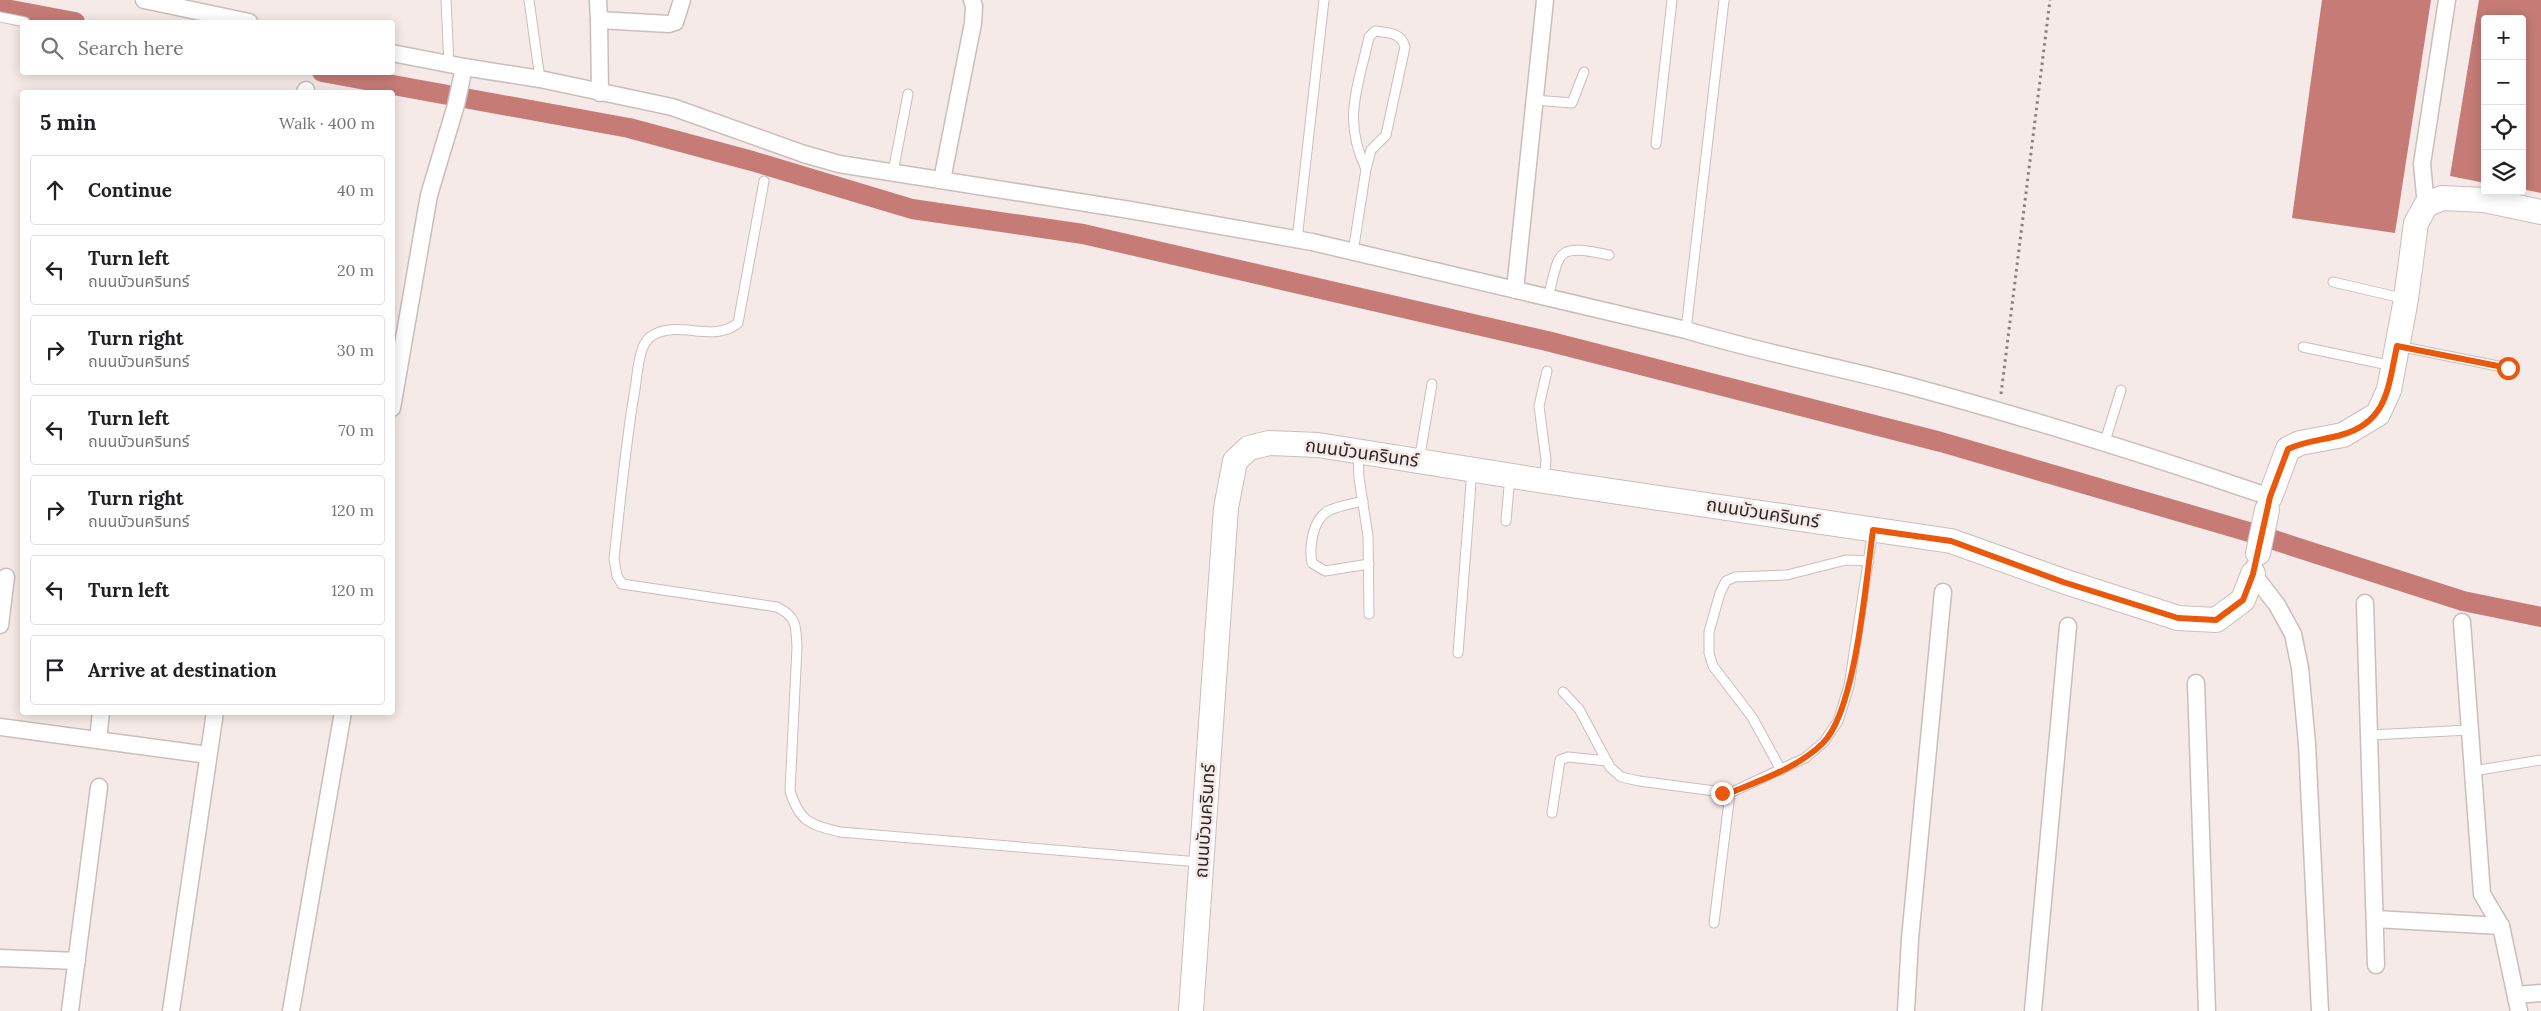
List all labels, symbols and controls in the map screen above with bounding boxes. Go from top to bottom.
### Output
map controls [2481,15,2526,195]
button: + [2481,15,2526,60]
search box [20,20,395,75]
icon: search [38,34,66,62]
text: Search here [78,36,184,60]
button: − [2481,60,2526,105]
button: locate [2481,105,2526,150]
text: 5 min [40,109,96,136]
text: Walk · 400 m [279,113,375,133]
button: layers [2481,150,2526,195]
icon: ahead [41,176,69,204]
text: Continue [88,178,172,202]
text: 40 m [337,180,374,200]
text: Turn left [88,246,169,270]
icon: left [41,256,69,284]
text: 20 m [337,260,374,280]
text: ถนนบัวนครินทร์ [88,271,190,291]
text: Turn right [88,326,184,350]
icon: right [41,336,69,364]
text: 30 m [337,340,374,360]
text: ถนนบัวนครินทร์ [88,351,190,371]
route start [2497,357,2520,380]
text: Turn left [88,406,169,430]
icon: left [41,416,69,444]
text: 70 m [338,420,374,440]
text: ถนนบัวนครินทร์ [88,431,190,451]
street label: ถนนบัวนครินทร์ [1304,433,1421,472]
text: Turn right [88,486,184,510]
street label: ถนนบัวนครินทร์ [1705,492,1822,533]
icon: right [41,496,69,524]
text: 120 m [331,500,374,520]
text: ถนนบัวนครินทร์ [88,511,190,531]
icon: left [41,576,69,604]
text: Turn left [88,578,169,602]
text: 120 m [331,580,374,600]
icon: arrive [41,656,69,684]
text: Arrive at destination [88,658,277,682]
street label: ถนนบัวนครินทร์ [1189,762,1220,879]
route end [1711,782,1734,805]

